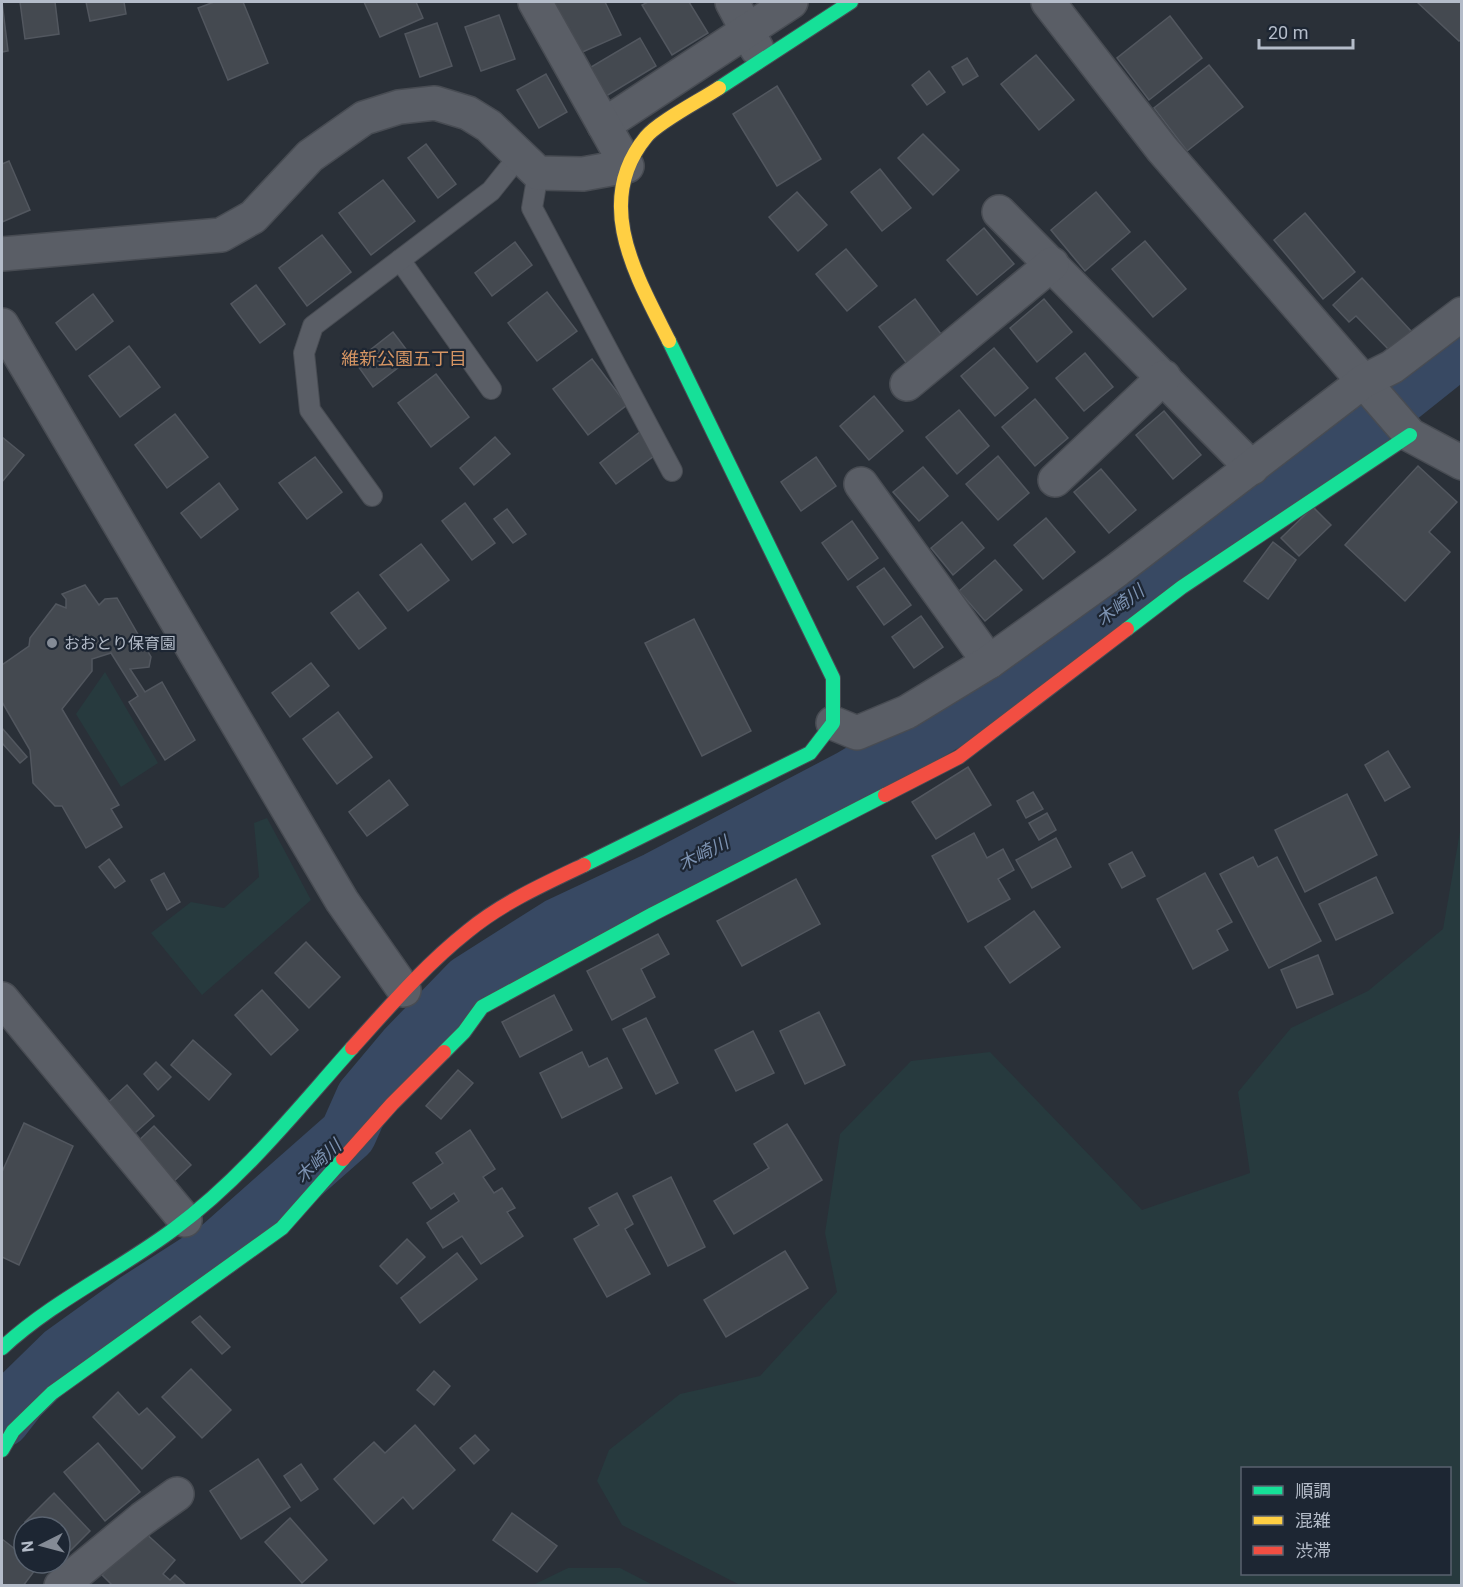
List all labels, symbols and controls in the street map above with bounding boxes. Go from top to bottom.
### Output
scale bar [1259,12,1354,50]
text: 20 m [1268,22,1308,43]
district label: 維新公園五丁目 [341,348,467,369]
water label: 木崎川 [1092,579,1149,630]
place label: おおとり保育園 [64,634,176,653]
marker: おおとり保育園 [45,636,59,650]
water label: 木崎川 [674,830,734,875]
water label: 木崎川 [291,1134,347,1187]
legend [1241,1467,1451,1575]
text: 順調 [1295,1480,1331,1501]
text: 混雑 [1295,1510,1331,1531]
north arrow [12,1515,72,1575]
text: N [18,1540,38,1553]
text: 渋滞 [1295,1540,1331,1561]

